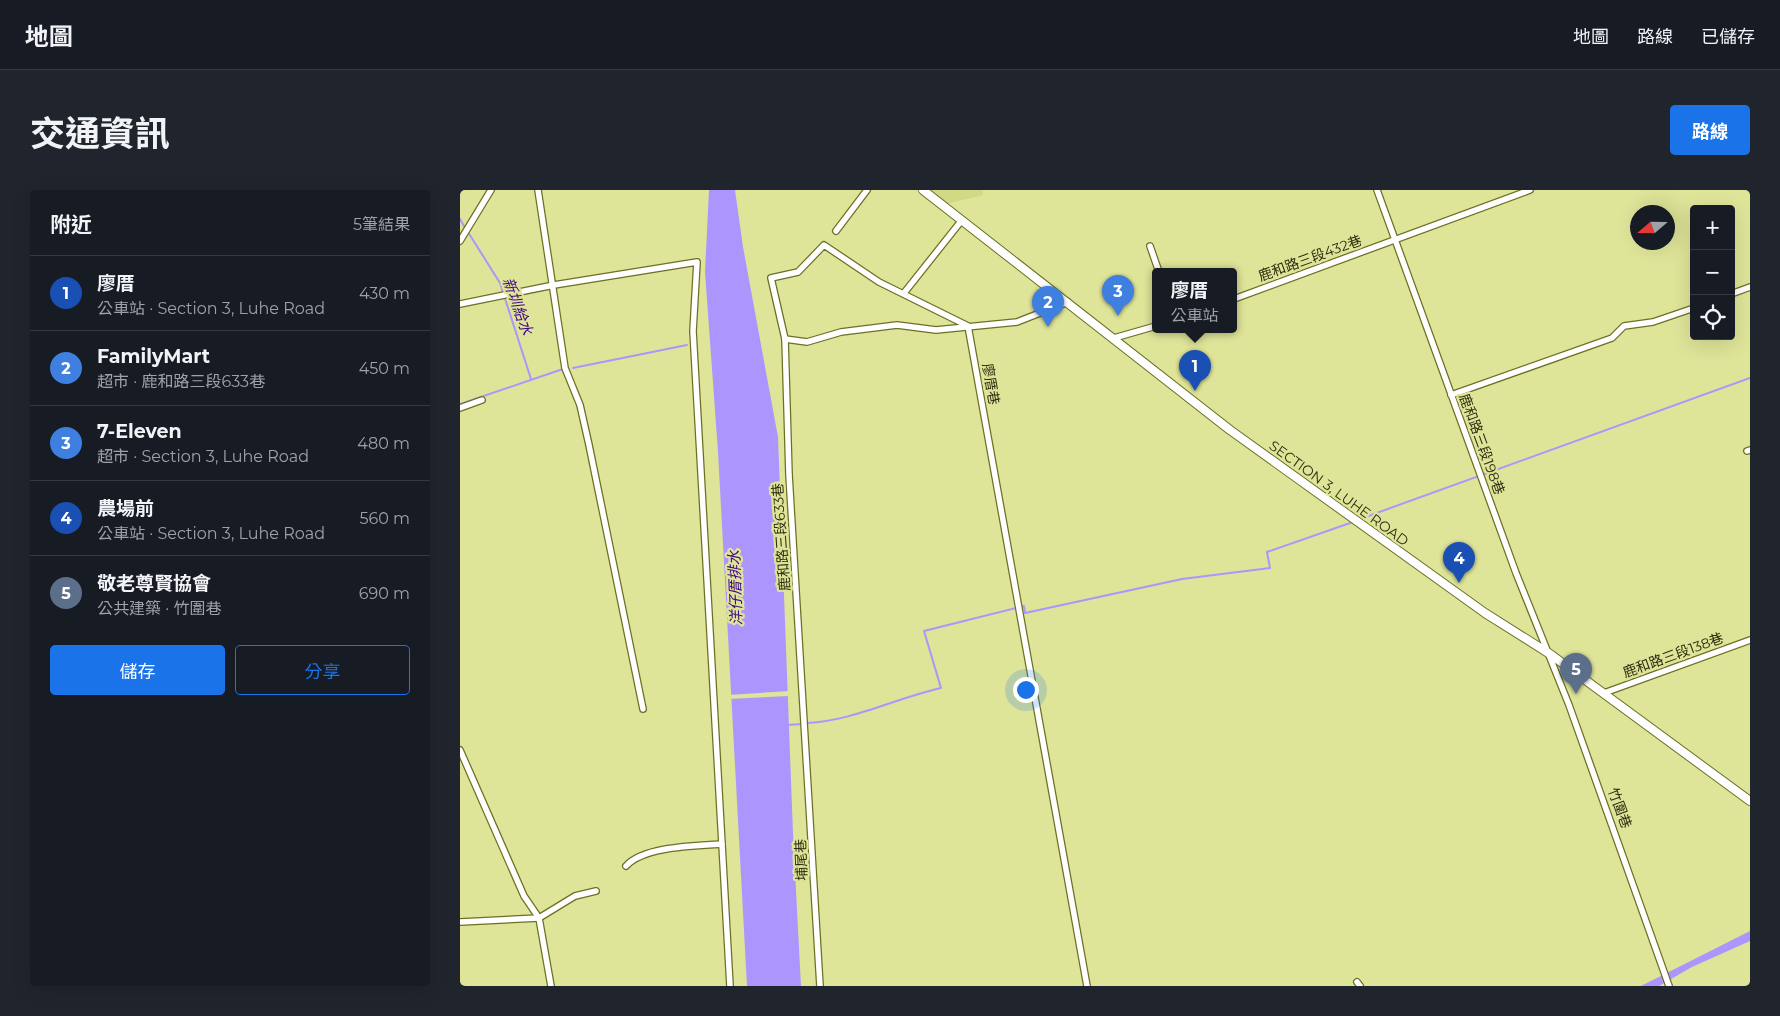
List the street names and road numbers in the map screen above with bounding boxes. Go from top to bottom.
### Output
street label: 鹿和路三段432巷 [1256,231,1364,285]
street label: 廖厝巷 [978,362,1004,406]
street label: 鹿和路三段198巷 [1455,391,1509,497]
street label: SECTION 3, LUHE ROAD [1266,436,1412,550]
street label: 鹿和路三段633巷 [768,482,794,592]
street label: 鹿和路三段138巷 [1620,628,1726,682]
street label: 竹圍巷 [1604,785,1636,831]
street label: 埔尾巷 [791,839,811,881]

